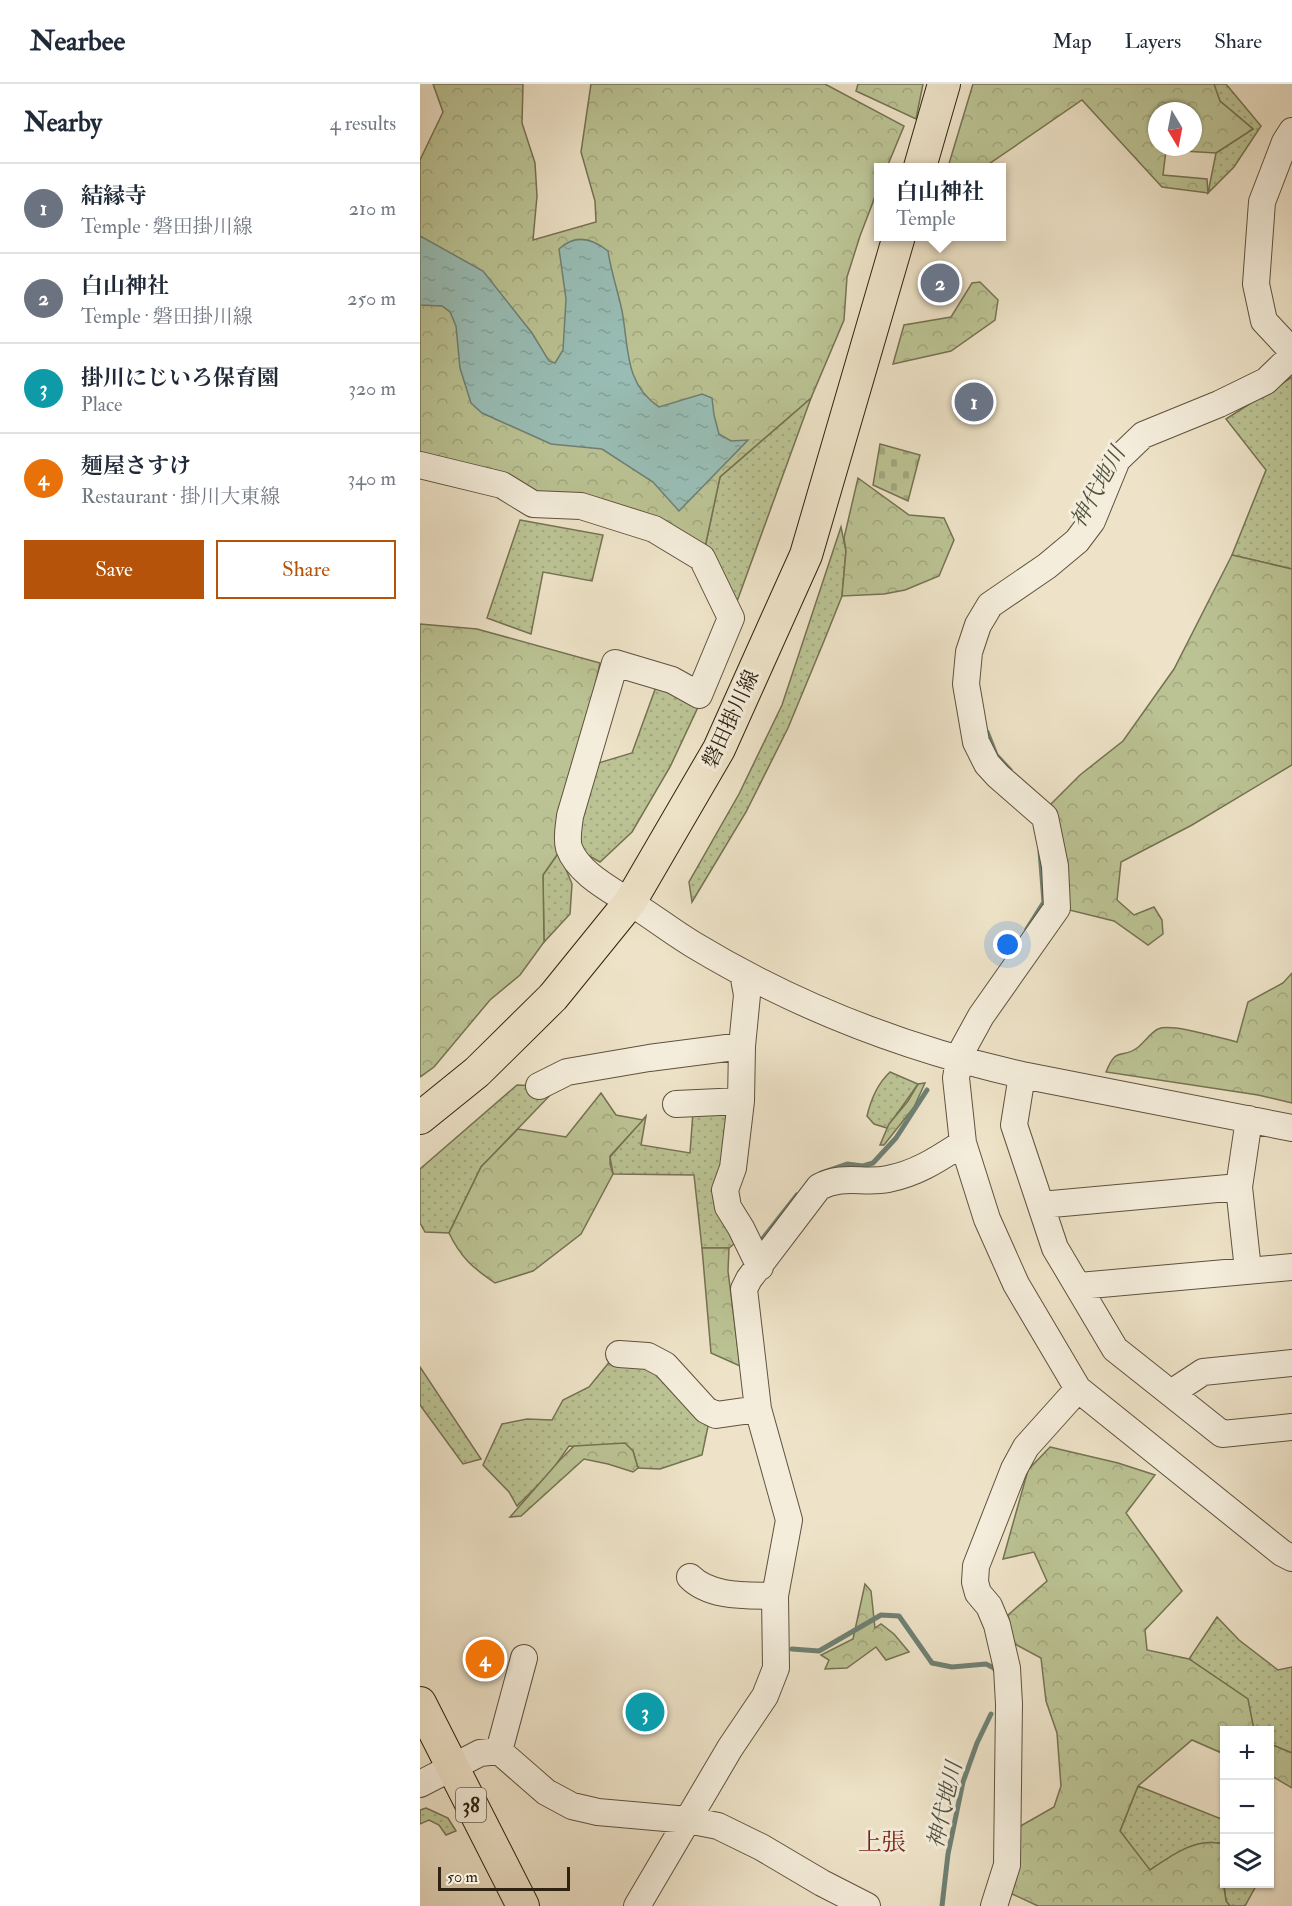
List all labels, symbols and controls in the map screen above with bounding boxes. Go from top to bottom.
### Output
text: Nearbee [30,24,125,59]
text: Map [1052,28,1092,55]
text: Layers [1125,28,1181,55]
text: Share [1214,28,1262,55]
north arrow [1148,102,1202,156]
text: Nearby [24,107,102,139]
text: 4 results [330,111,396,136]
popup [874,163,1006,241]
text: 白山神社 [896,178,984,206]
text: 結縁寺 [81,182,147,210]
text: 1 [40,196,47,221]
text: 210 m [349,196,396,221]
text: Temple [896,206,956,231]
text: Temple · 磐田掛川線 [81,214,253,239]
pin: 2 [920,260,960,306]
text: 白山神社 [81,272,169,300]
text: 2 [38,286,49,311]
text: 250 m [347,286,396,311]
text: Temple · 磐田掛川線 [81,304,253,329]
text: 掛川にじいろ保育園 [81,364,279,392]
text: 3 [40,376,47,401]
text: 320 m [348,376,396,401]
pin: 1 [954,380,994,424]
text: Place [81,392,122,417]
water label: 神代地川 [1064,440,1133,532]
text: 麺屋さすけ [81,452,191,480]
text: 4 [38,466,49,491]
text: 340 m [348,466,396,491]
text: Restaurant · 掛川大東線 [81,484,280,509]
button: Save [24,540,204,599]
button: Share [216,540,396,599]
street label: 磐田掛川線 [697,666,765,772]
your location [993,930,1022,959]
pin: 4 [466,1636,504,1682]
pin: 3 [626,1690,664,1734]
map controls [1220,1726,1274,1888]
button: + [1220,1726,1274,1780]
water label: 神代地川 [921,1757,969,1851]
button: − [1220,1780,1274,1834]
road number: 38 [456,1788,486,1822]
district label: 上張 [858,1827,906,1858]
button: layers [1220,1834,1274,1888]
scale bar [438,1864,570,1892]
text: 50 m [447,1867,478,1887]

